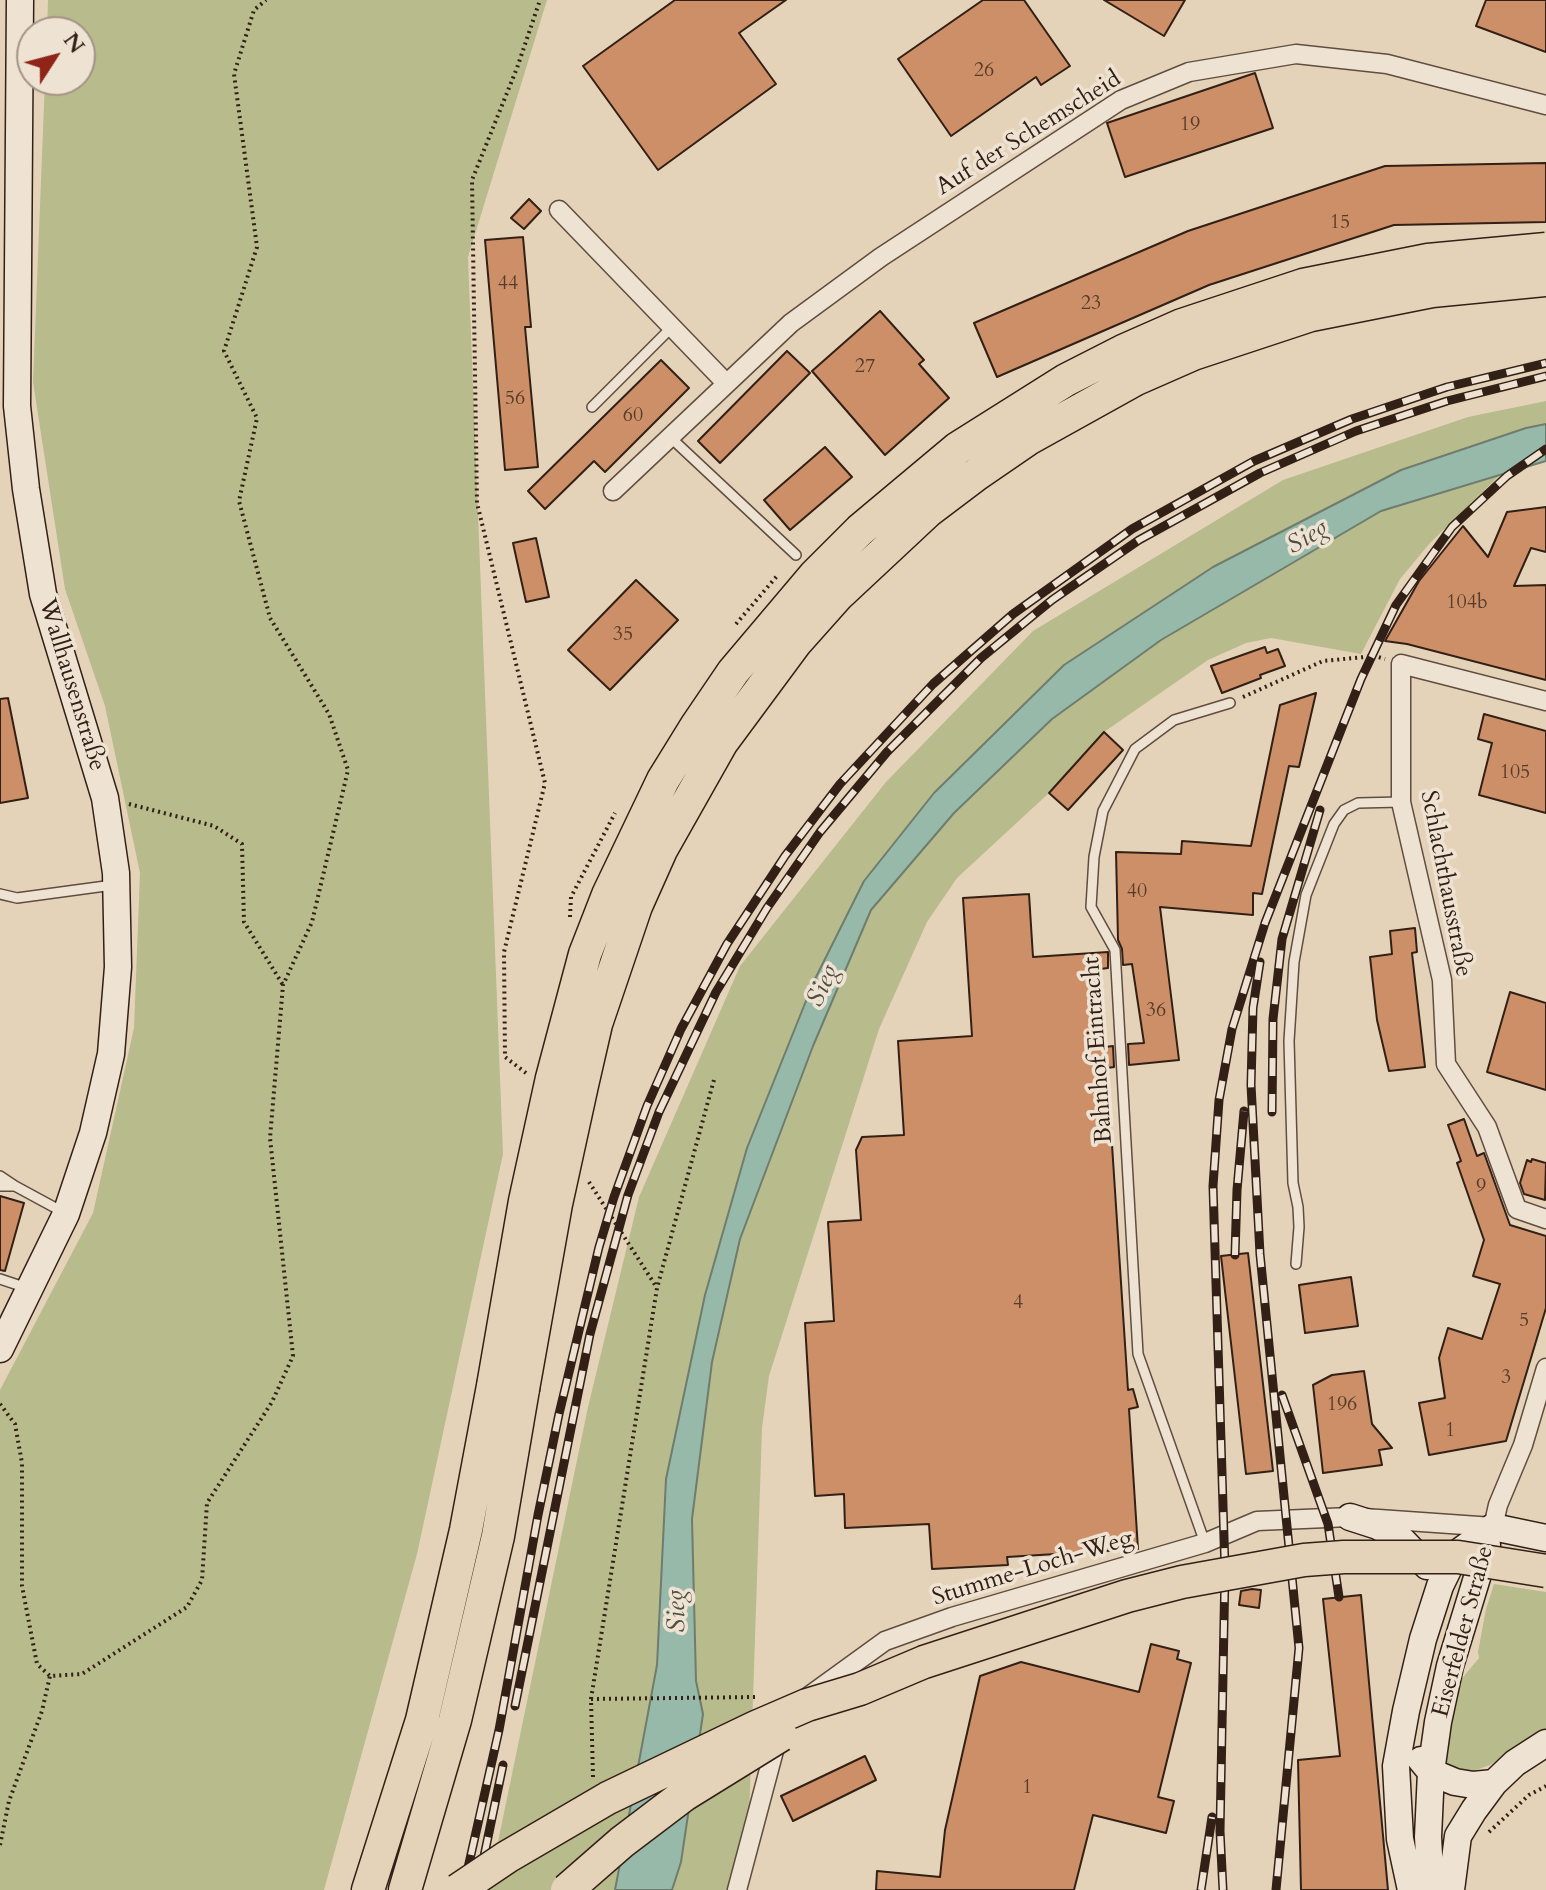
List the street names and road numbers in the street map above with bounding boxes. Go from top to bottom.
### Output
street label: Auf der Schemscheid [931,65,1127,203]
street label: Wallhausenstraße [31,596,111,774]
street label: Schlachthausstraße [1413,788,1477,980]
street label: Bahnhof Eintracht [1078,956,1120,1144]
street label: Stumme-Loch-Weg [929,1525,1137,1613]
street label: Eiserfelder Straße [1427,1543,1501,1721]

